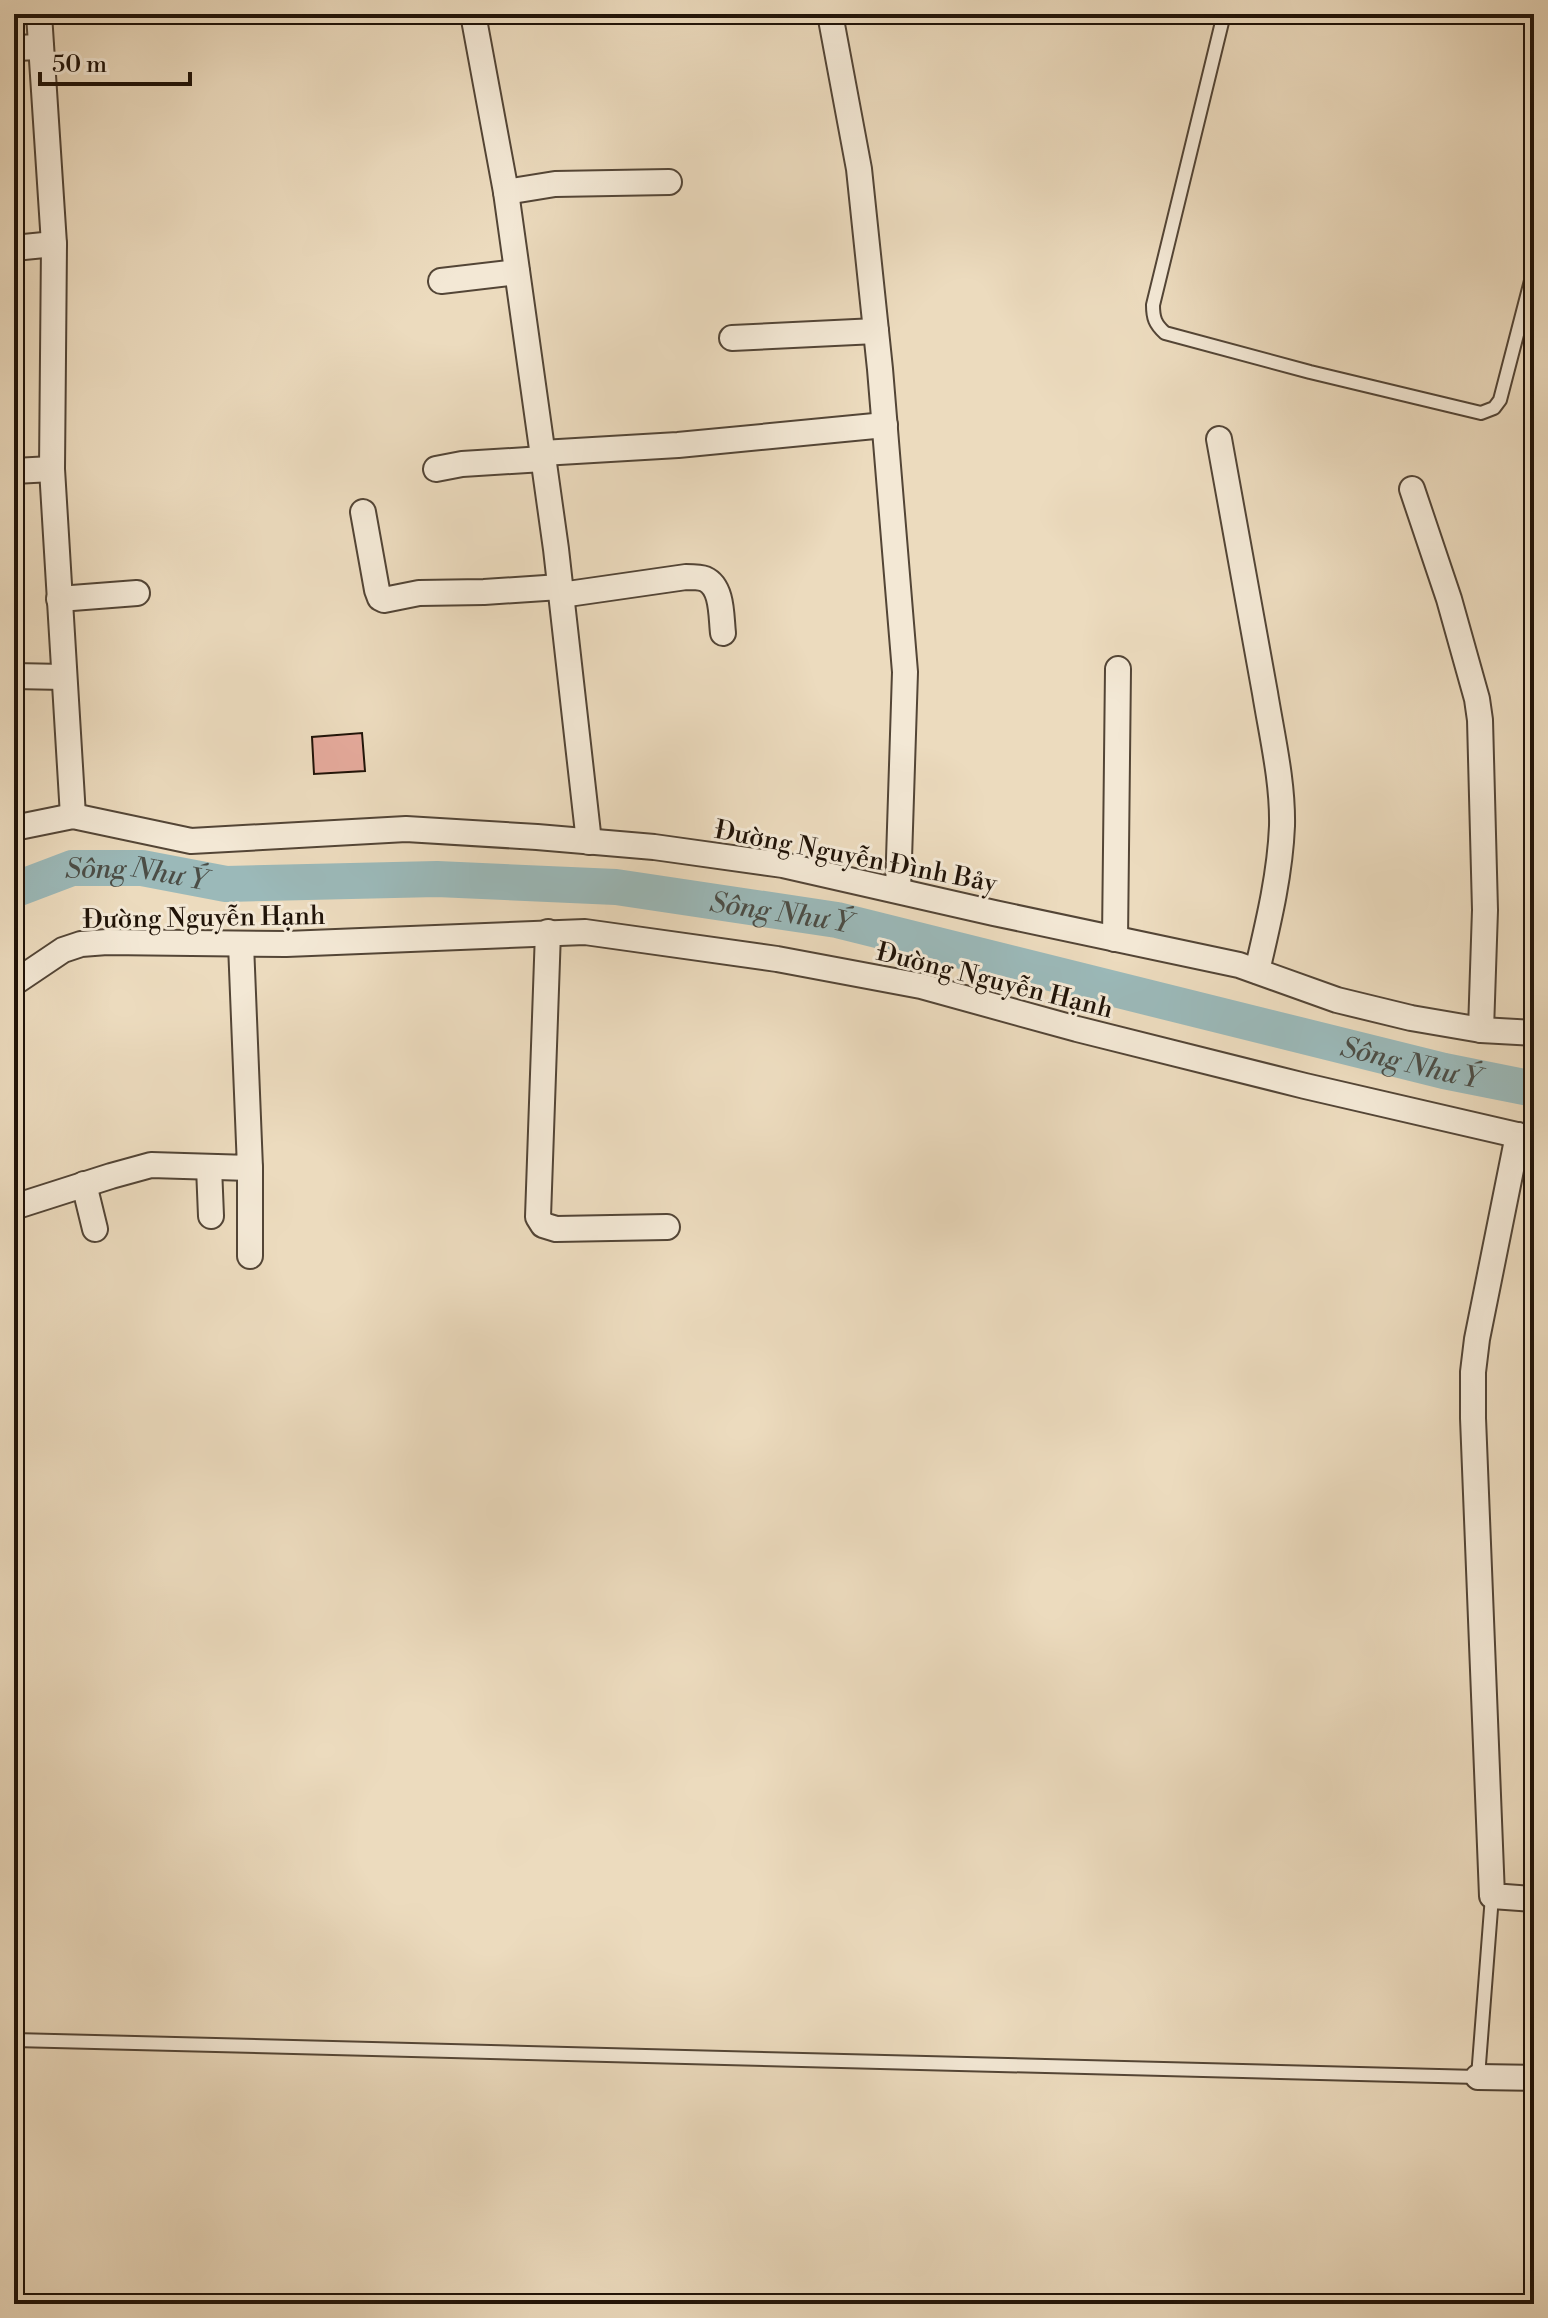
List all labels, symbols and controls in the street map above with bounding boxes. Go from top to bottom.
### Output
scale bar [40,36,190,86]
text: 50 m [52,50,107,80]
street label: Đường Nguyễn Đình Bảy [712,814,1000,900]
water label: Sông Như Ý [65,850,215,900]
water label: Sông Như Ý [707,885,860,943]
street label: Đường Nguyễn Hạnh [82,900,326,936]
street label: Đường Nguyễn Hạnh [873,936,1116,1026]
water label: Sông Như Ý [1337,1030,1489,1098]

